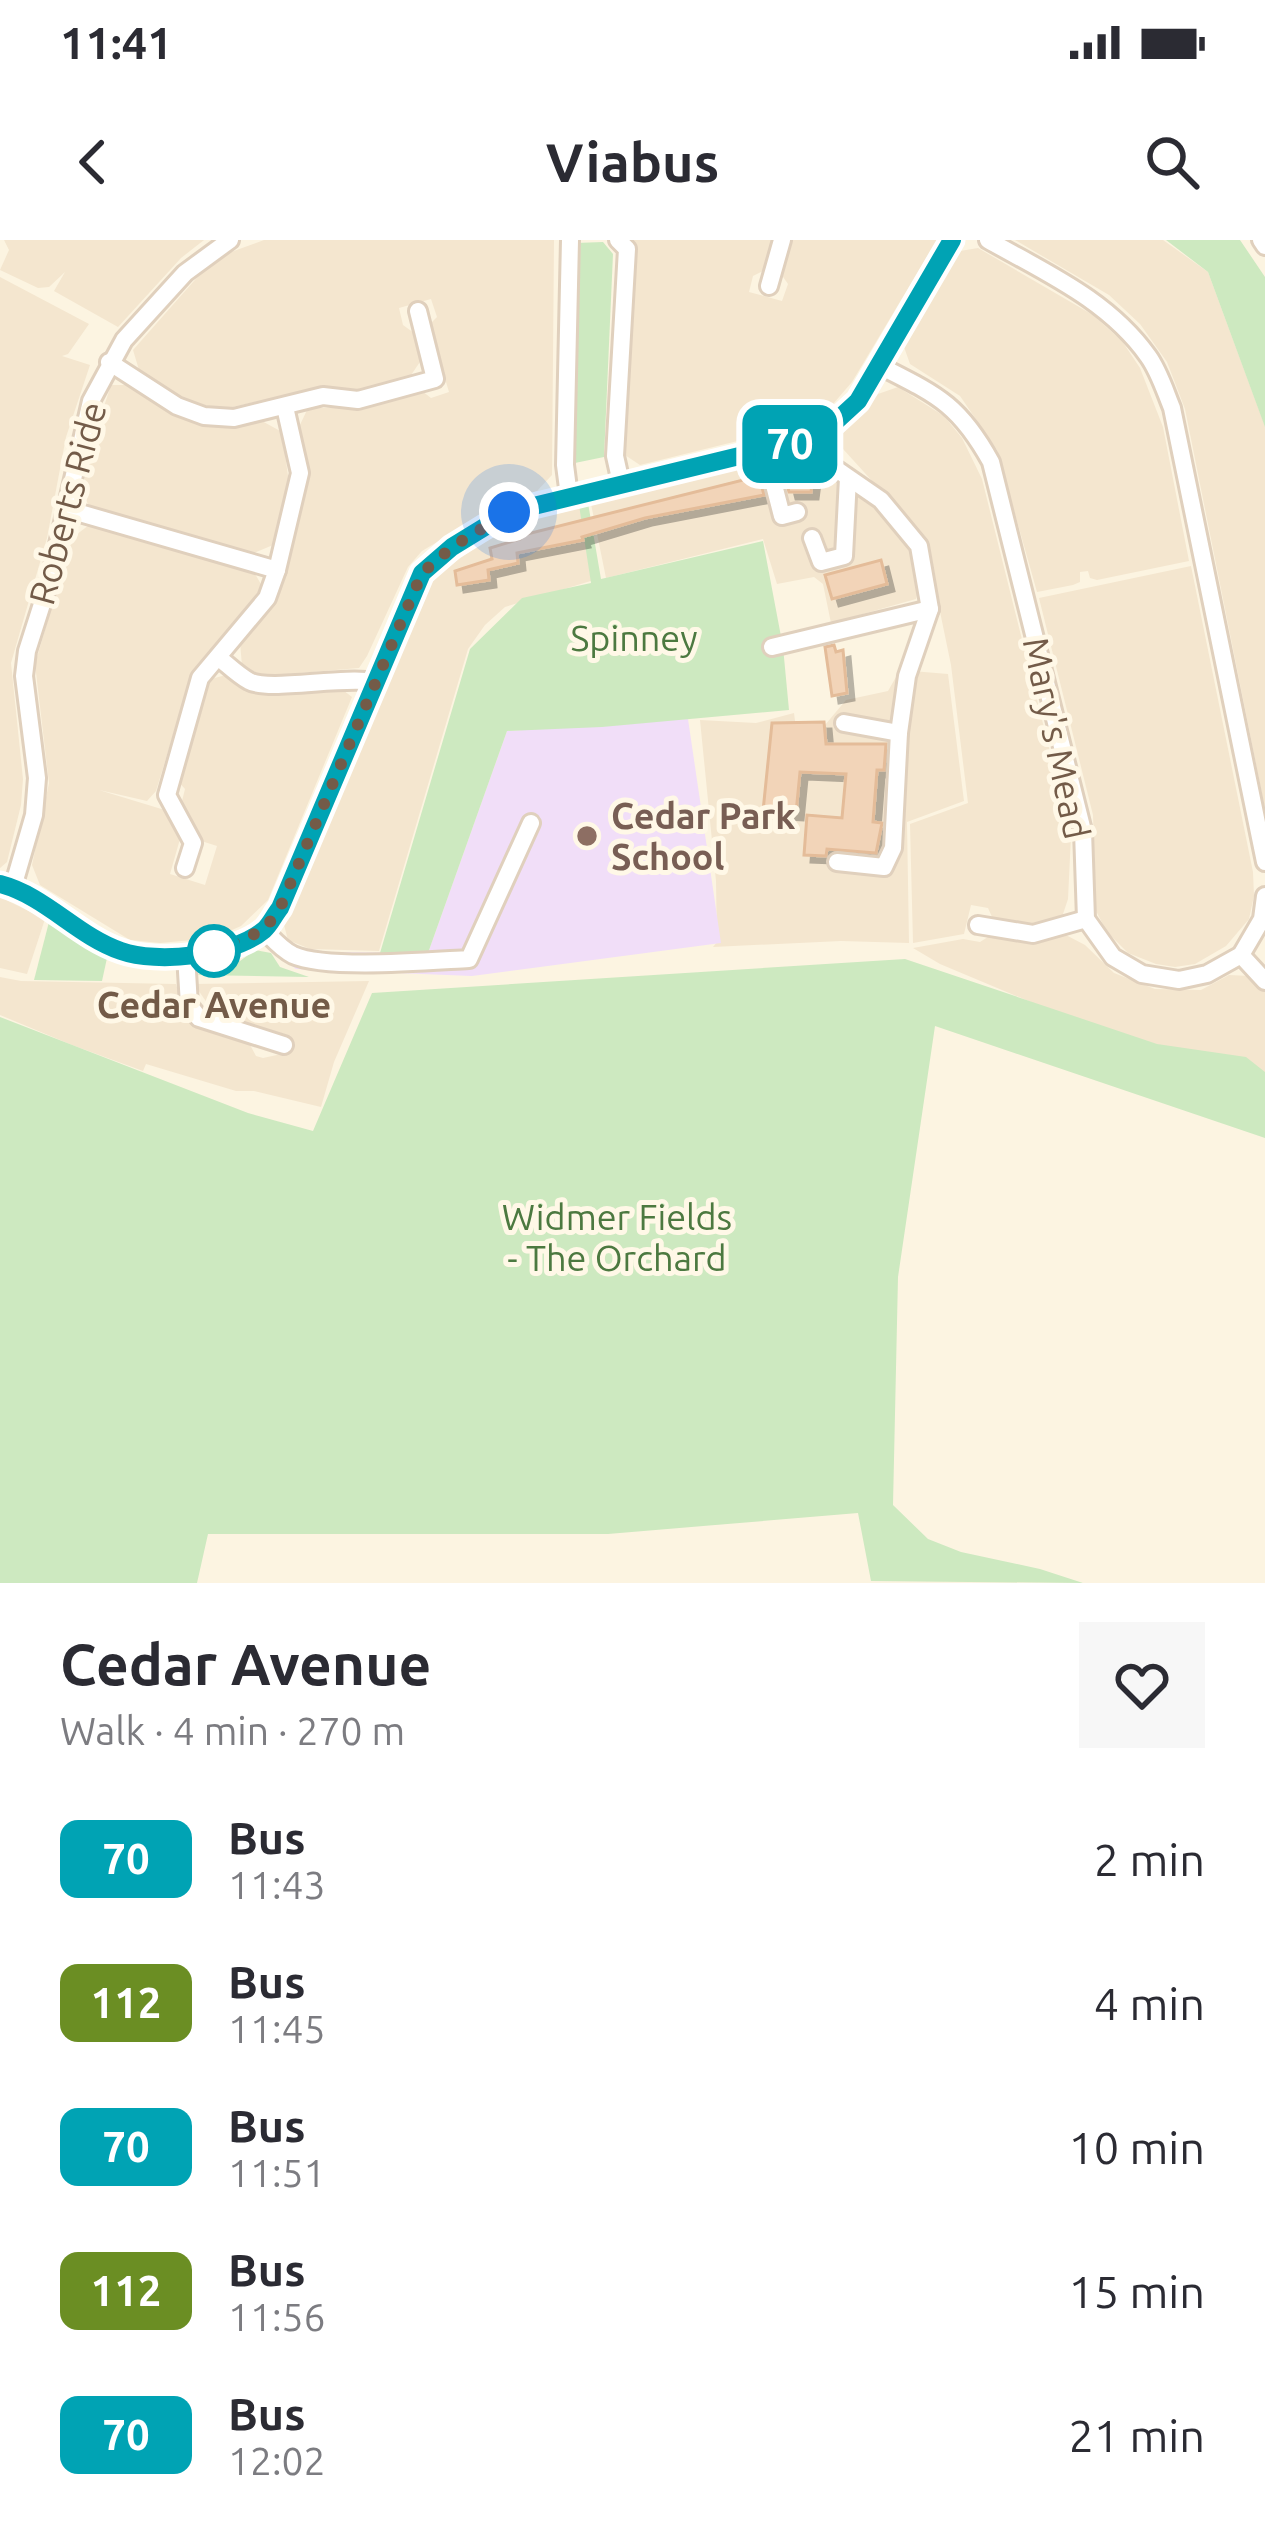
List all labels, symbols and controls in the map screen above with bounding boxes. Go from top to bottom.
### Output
text: 11:41 [60,17,173,68]
icon: back [60,129,126,195]
icon: search [1139,129,1205,195]
text: Viabus [546,132,719,192]
street label: Roberts Ride [20,397,114,609]
line badge: 70 [736,405,844,483]
text: 70 [766,420,814,467]
your location [479,482,539,542]
park label: Spinney [570,617,698,658]
street label: Mary's Mead [1016,634,1098,842]
place label: Cedar Park School [611,795,796,877]
marker: Cedar Park School [574,823,600,849]
marker: Cedar Avenue [189,926,239,976]
place label: Cedar Avenue [97,984,331,1025]
park label: Widmer Fields - The Orchard [502,1196,732,1278]
button: heart [1079,1622,1205,1748]
text: Cedar Avenue [60,1632,431,1696]
text: Walk · 4 min · 270 m [60,1709,405,1752]
text: Bus [228,1812,305,1863]
text: 2 min [1094,1834,1205,1885]
text: 70 [102,1835,150,1882]
text: 11:43 [228,1863,326,1906]
text: Bus [228,1956,305,2007]
text: 4 min [1094,1978,1205,2029]
text: 112 [90,1979,162,2026]
text: 11:45 [228,2007,326,2050]
text: Bus [228,2100,305,2151]
text: 10 min [1068,2122,1205,2173]
text: 70 [102,2123,150,2170]
text: 11:51 [228,2151,326,2194]
text: Bus [228,2244,305,2295]
text: 15 min [1068,2266,1205,2317]
text: 112 [90,2267,162,2314]
text: 11:56 [228,2295,326,2338]
text: Bus [228,2388,305,2439]
text: 21 min [1068,2410,1205,2461]
text: 70 [102,2411,150,2458]
text: 12:02 [228,2439,326,2482]

